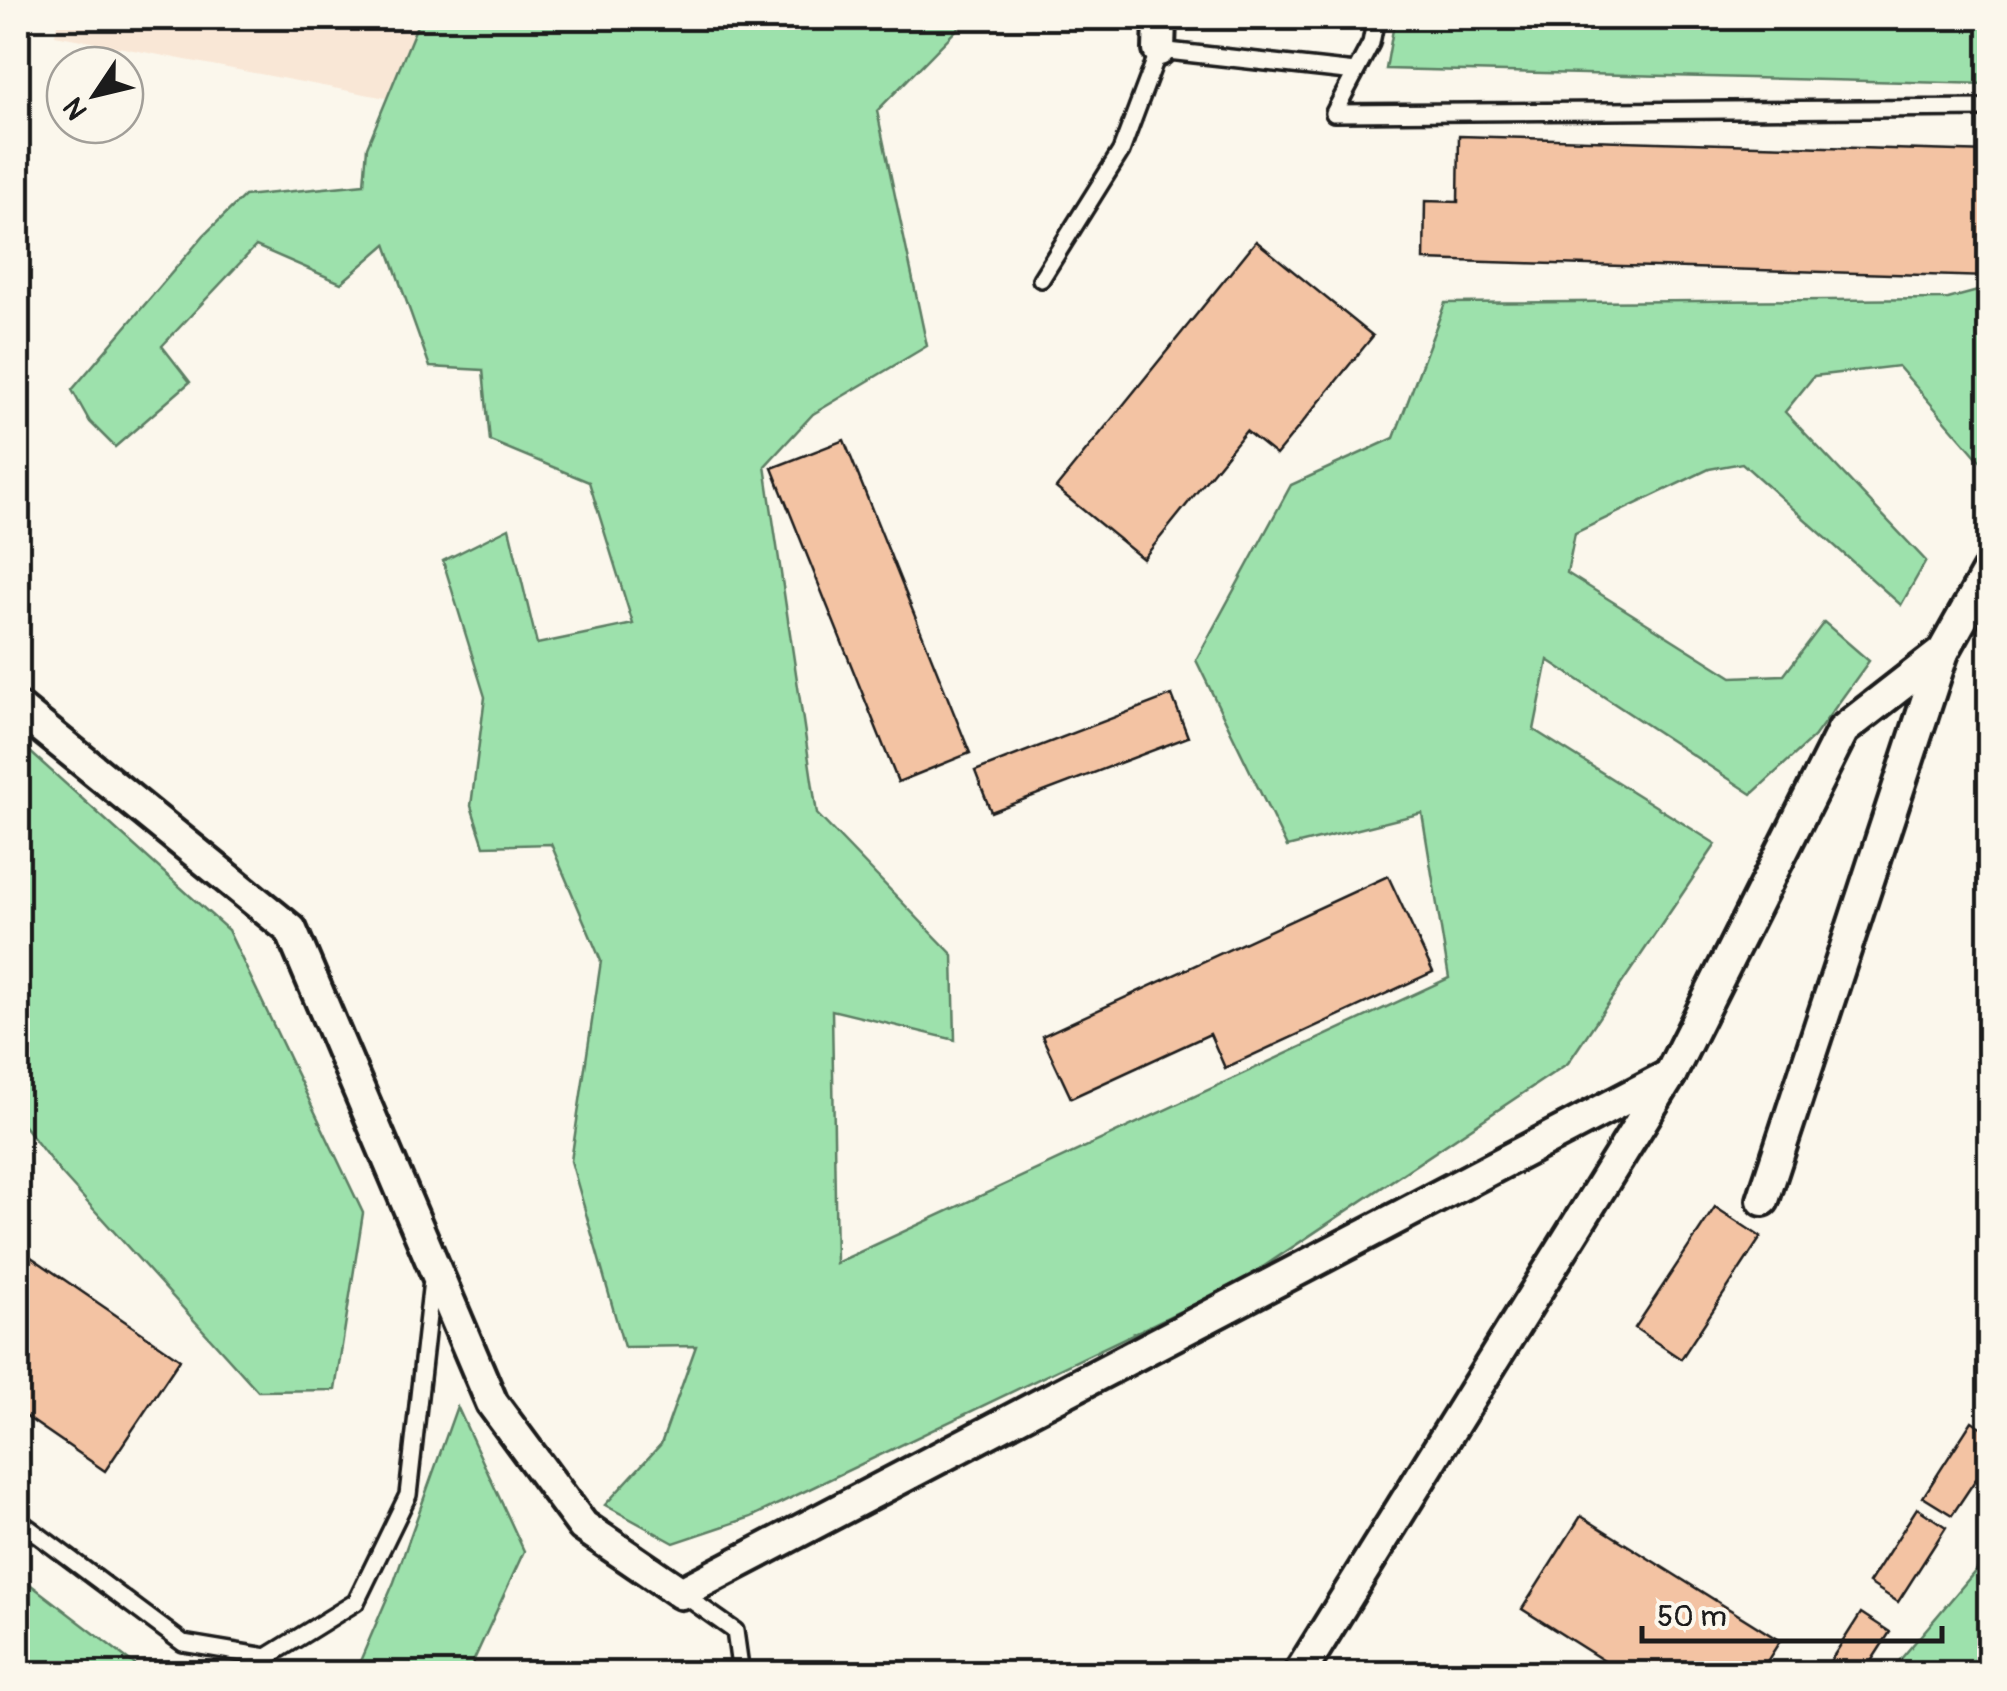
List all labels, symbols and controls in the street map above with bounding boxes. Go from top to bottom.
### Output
north arrow [45,45,145,145]
text: N [56,91,96,126]
scale bar [1642,1581,1942,1643]
text: 50 m [1657,1598,1727,1635]

